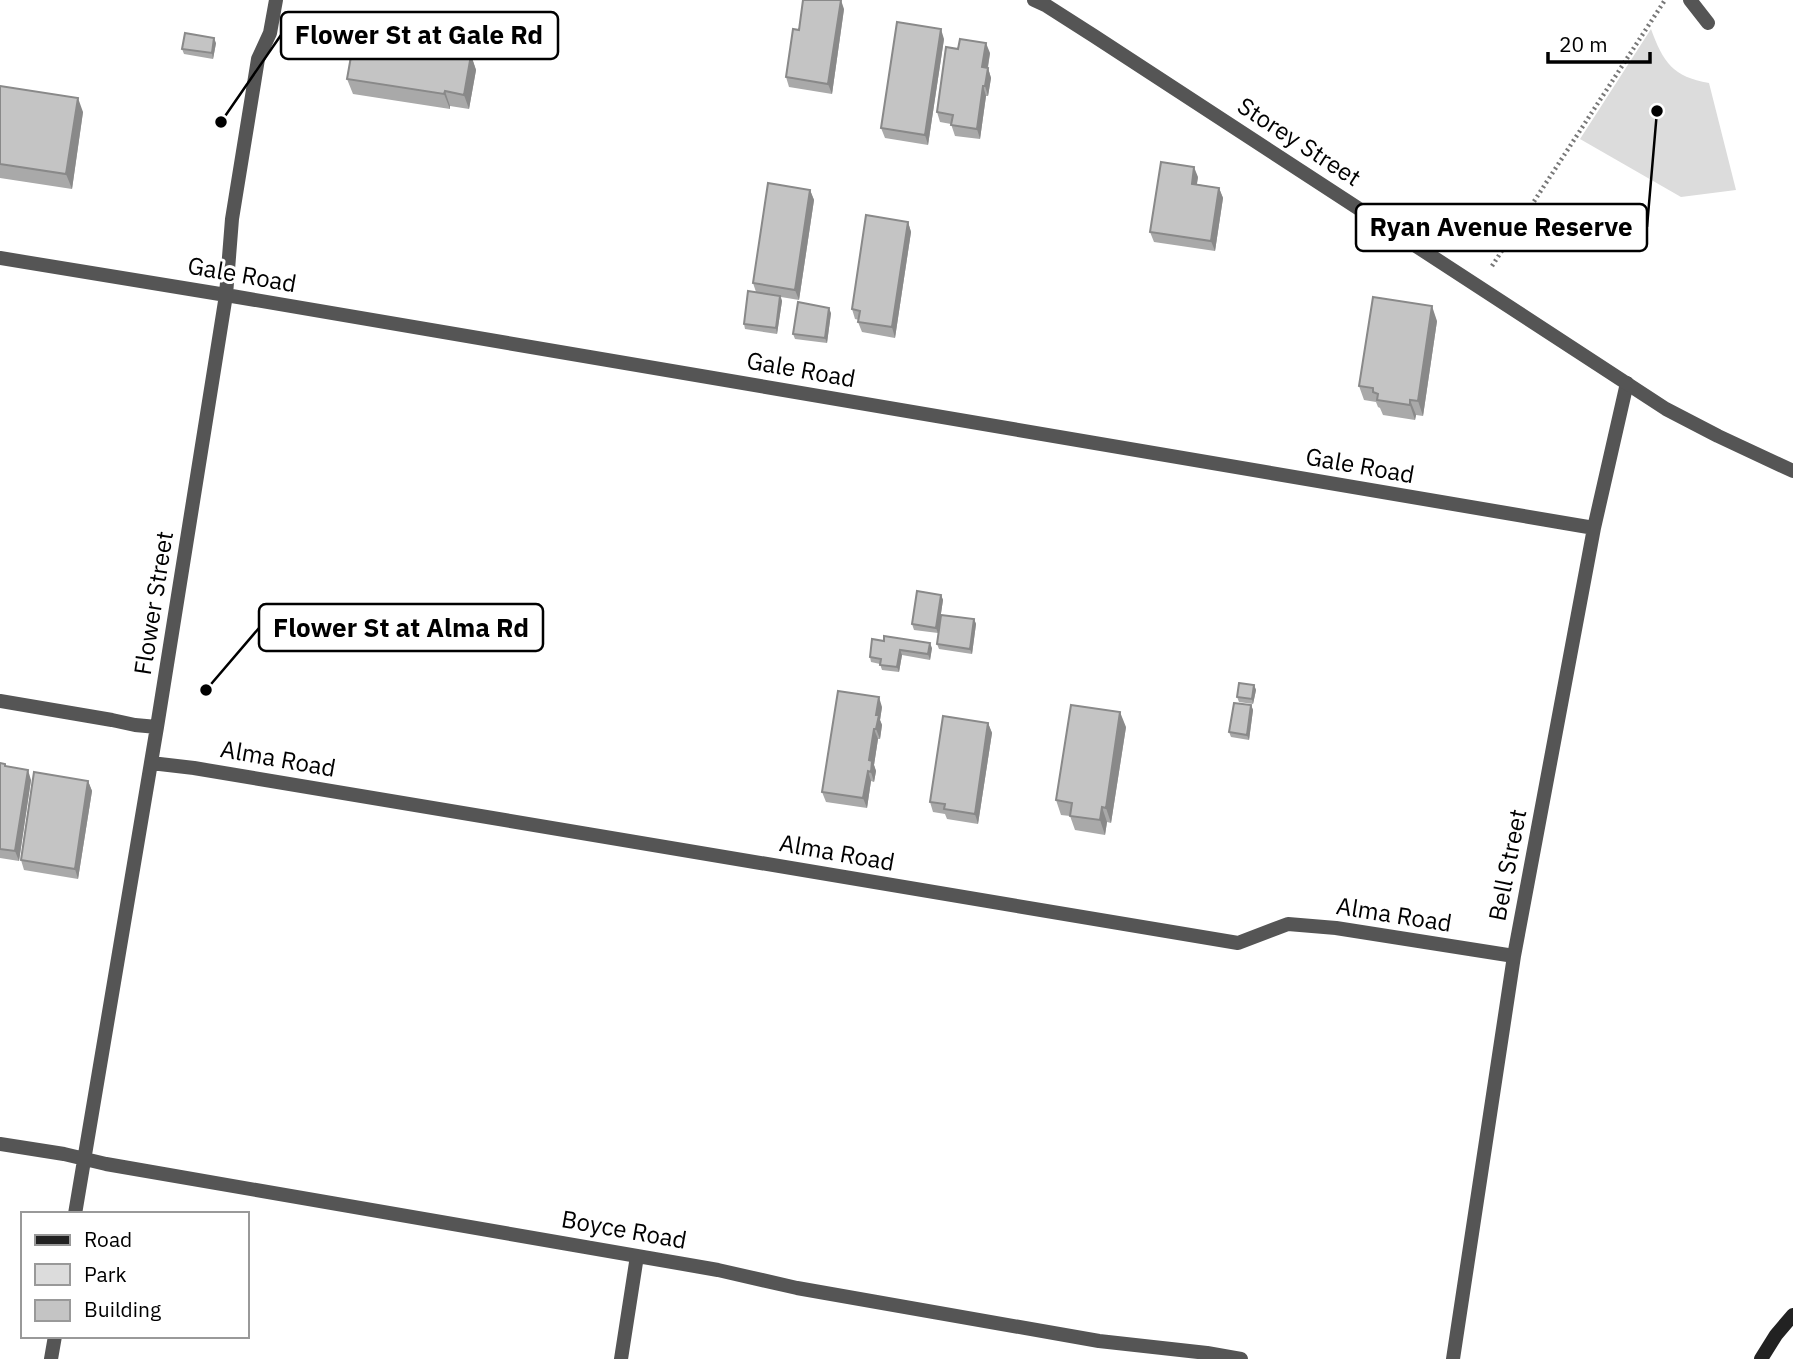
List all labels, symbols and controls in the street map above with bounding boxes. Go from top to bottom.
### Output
callout: Flower St at Gale Rd [281,12,558,59]
text: Flower St at Gale Rd [295,17,543,51]
scale bar [1548,21,1650,65]
text: 20 m [1559,30,1608,58]
street label: Storey Street [1232,89,1367,193]
callout: Ryan Avenue Reserve [1356,204,1647,251]
text: Ryan Avenue Reserve [1369,209,1633,243]
street label: Gale Road [185,249,299,299]
street label: Gale Road [744,344,858,394]
street label: Gale Road [1303,440,1417,490]
street label: Flower Street [126,529,180,677]
callout: Flower St at Alma Rd [259,604,543,651]
text: Flower St at Alma Rd [273,610,529,644]
street label: Alma Road [218,732,338,784]
street label: Bell Street [1481,806,1534,923]
street label: Alma Road [777,826,897,878]
street label: Alma Road [1334,889,1454,939]
street label: Boyce Road [559,1202,689,1256]
legend [21,1212,248,1338]
text: Road [84,1225,132,1253]
text: Park [84,1260,127,1288]
text: Building [84,1295,161,1323]

